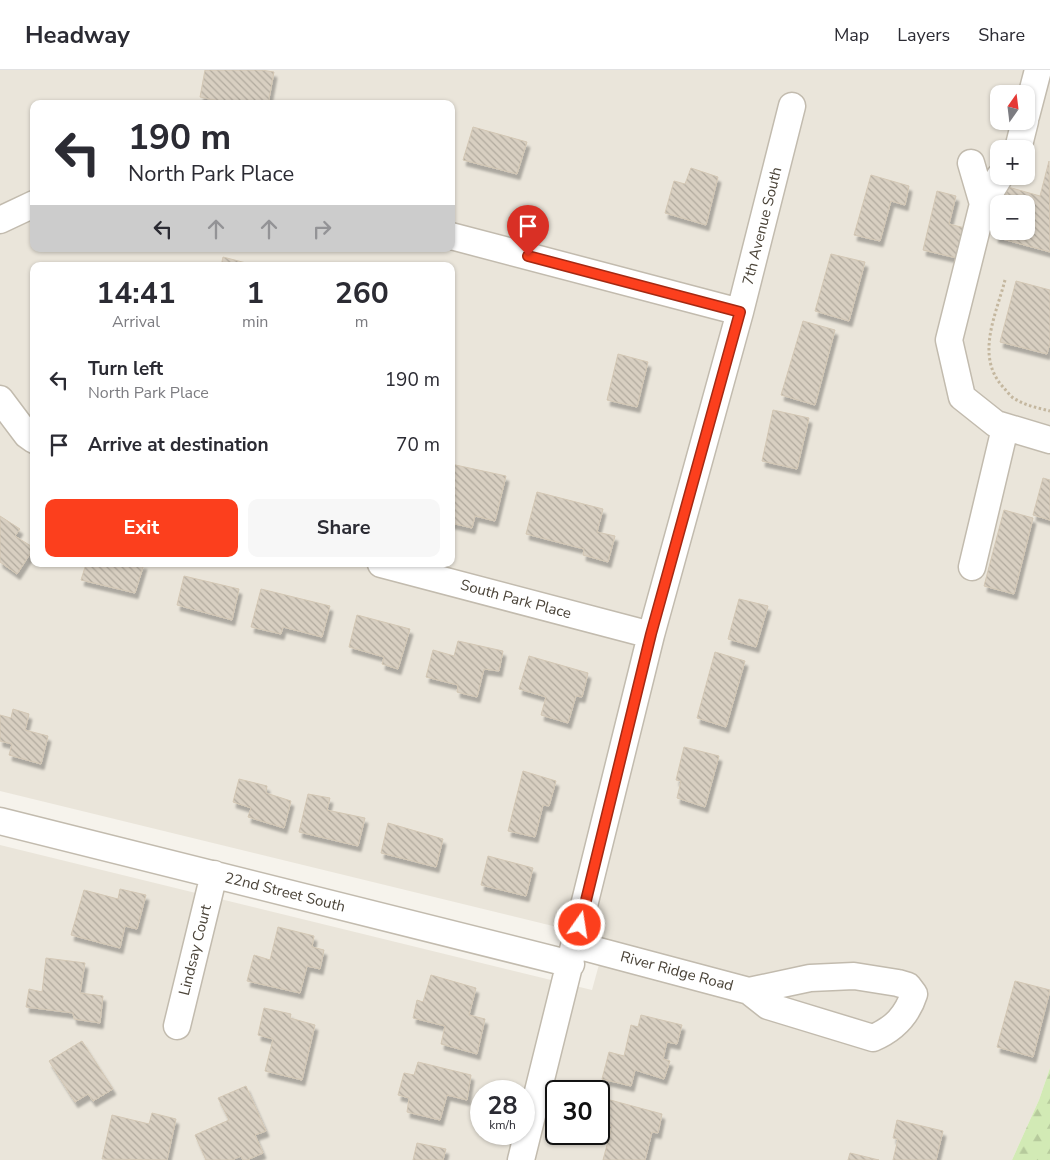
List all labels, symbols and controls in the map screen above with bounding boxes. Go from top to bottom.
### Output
text: Headway [25,19,130,51]
text: Map [834,23,869,47]
text: Layers [897,23,950,47]
text: Share [978,23,1025,47]
north arrow [990,85,1035,130]
map controls [990,85,1035,240]
text: 190 m [128,114,231,161]
icon: left [45,120,110,185]
button: + [990,140,1035,185]
text: North Park Place [128,159,294,189]
street label: 7th Avenue South [738,165,786,287]
button: − [990,195,1035,240]
pin [507,205,549,256]
icon: arrive [514,212,542,240]
icon: left [149,215,177,243]
icon: ahead [202,215,230,243]
icon: ahead [255,215,283,243]
icon: right [308,215,336,243]
text: 14:41 [96,273,176,314]
text: 1 [246,273,264,314]
text: 260 [335,273,389,314]
text: Arrival [112,311,160,333]
text: min [242,311,268,333]
text: m [355,311,369,333]
text: Turn left [88,356,163,382]
icon: left [45,366,73,394]
text: 190 m [385,367,440,393]
text: North Park Place [88,382,209,404]
icon: arrive [45,431,73,459]
text: Arrive at destination [88,432,269,458]
text: 70 m [396,432,440,458]
button: Exit [45,499,238,557]
button: Share [248,499,440,557]
street label: South Park Place [458,575,574,623]
street label: 22nd Street South [223,867,347,917]
position arrow [553,898,605,950]
street label: Lindsay Court [174,902,216,997]
street label: River Ridge Road [618,946,736,996]
speed limit sign: 30 [545,1080,610,1145]
text: 28 [487,1089,518,1123]
text: km/h [489,1117,516,1133]

